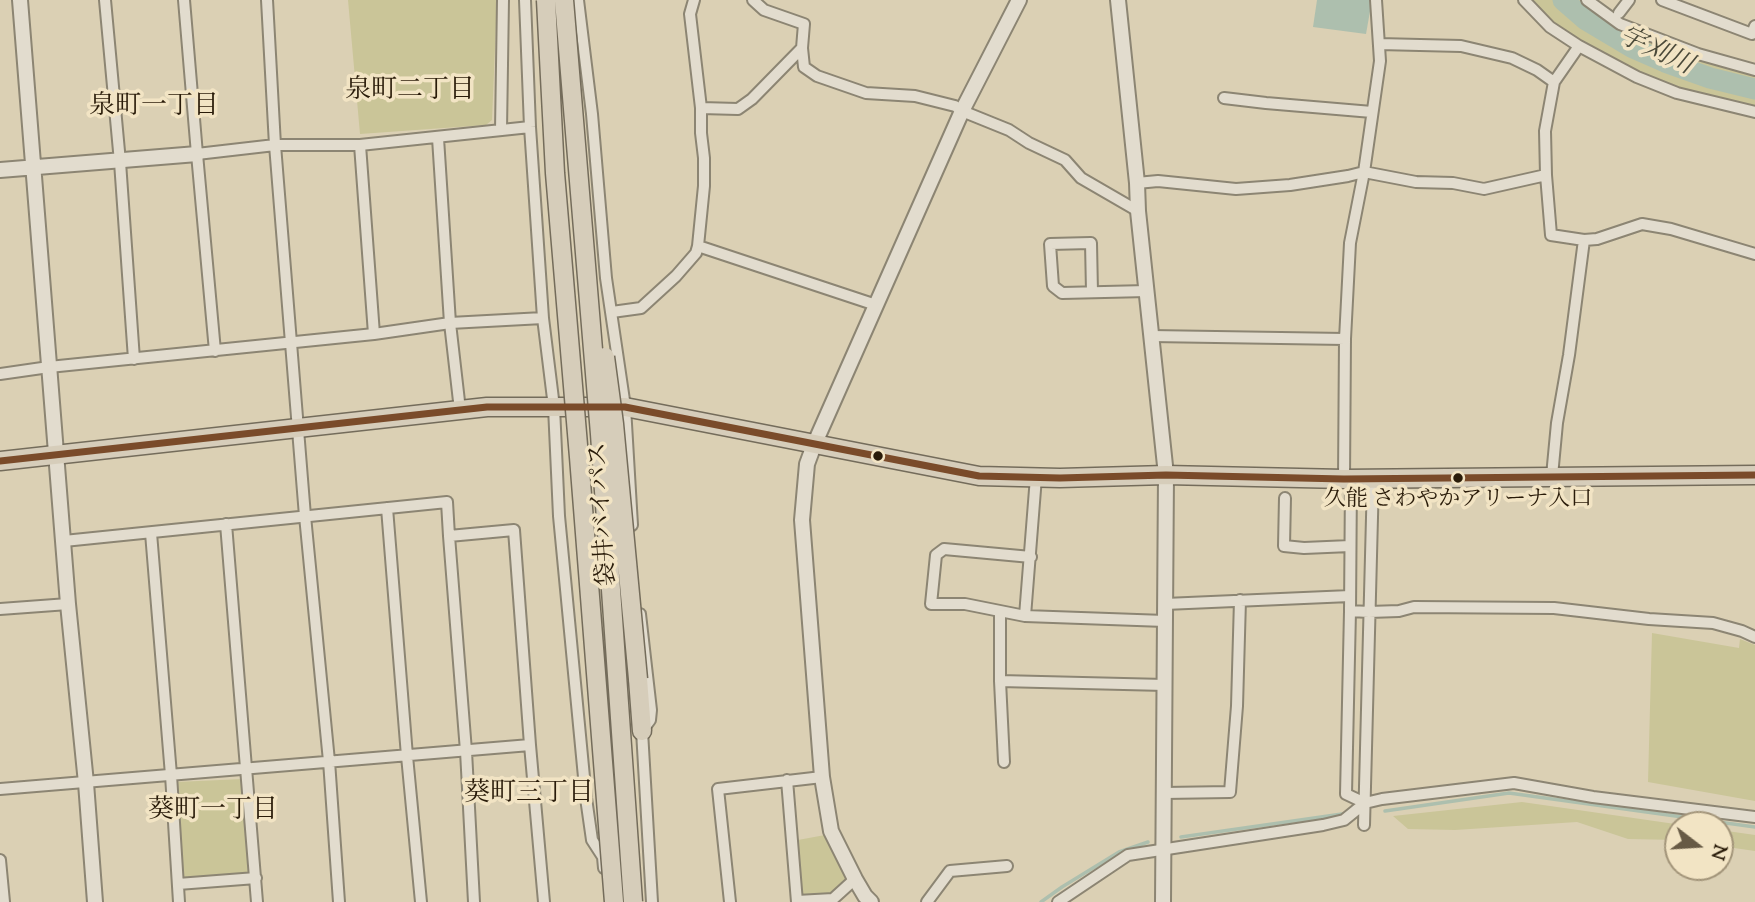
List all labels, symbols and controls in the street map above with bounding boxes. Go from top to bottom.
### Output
water label: 宇刈川 [1613,22,1697,84]
district label: 泉町二丁目 [345,77,475,109]
district label: 泉町一丁目 [89,93,219,125]
street label: 袋井バイパス [586,441,624,587]
unlabelled marker [871,449,885,463]
marker: 久能 さわやかアリーナ入口 [1451,471,1465,485]
place label: 久能 さわやかアリーナ入口 [1324,488,1592,514]
district label: 葵町三丁目 [464,780,594,812]
district label: 葵町一丁目 [148,797,278,829]
north arrow [1664,811,1734,881]
text: N [1703,840,1733,863]

